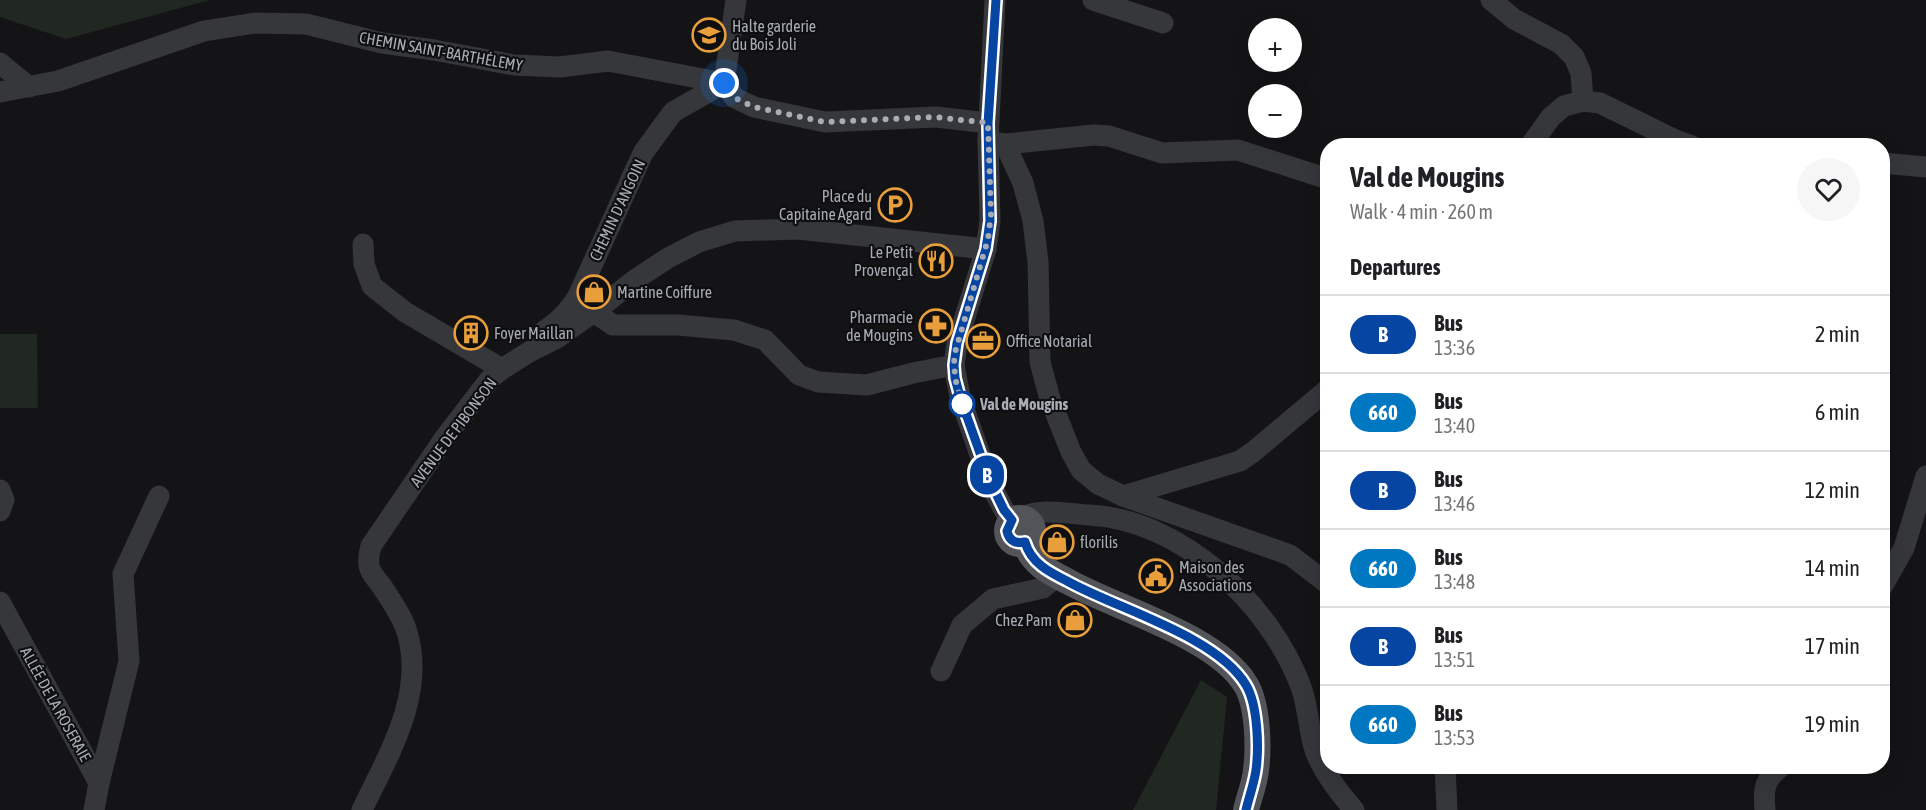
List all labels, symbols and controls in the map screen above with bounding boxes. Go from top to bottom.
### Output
school or university icon: Halte garderie du Bois Joli [691,17,727,53]
place label: Halte garderie du Bois Joli [732,17,816,53]
map controls [1248,18,1302,138]
button: + [1248,18,1302,72]
street label: CHEMIN SAINT-BARTHÉLEMY [358,28,525,74]
your location [709,68,739,98]
button: − [1248,84,1302,138]
street label: CHEMIN D'ANGOIN [586,156,648,264]
button: heart [1797,158,1860,221]
text: Val de Mougins [1350,161,1504,193]
place label: Place du Capitaine Agard [779,187,872,224]
parking icon: Place du Capitaine Agard [877,187,913,223]
text: Walk · 4 min · 260 m [1350,200,1493,223]
place label: Le Petit Provençal [854,243,914,280]
restaurant icon: Le Petit Provençal [918,243,954,279]
text: Departures [1350,254,1440,280]
shop icon: Martine Coiffure [576,274,612,310]
place label: Martine Coiffure [617,283,712,301]
place label: Pharmacie de Mougins [846,308,913,345]
pharmacy icon: Pharmacie de Mougins [918,308,954,344]
text: Bus [1434,310,1463,336]
building icon: Foyer Maillan [453,315,489,351]
text: 2 min [1815,321,1860,347]
text: B [1378,322,1388,346]
office icon: Office Notarial [965,323,1001,359]
place label: Foyer Maillan [494,324,574,343]
place label: Office Notarial [1006,332,1093,350]
text: 13:36 [1434,336,1475,359]
street label: AVENUE DE PIBONSON [406,374,500,490]
text: Bus [1434,388,1463,414]
marker: Val de Mougins [949,391,975,417]
place label: Val de Mougins [979,395,1069,413]
text: 6 min [1815,399,1860,425]
text: 660 [1368,400,1398,424]
text: 13:40 [1434,414,1475,437]
line badge: B [968,456,1006,494]
text: B [982,463,992,487]
text: Bus [1434,466,1463,492]
text: 12 min [1805,477,1860,503]
text: B [1378,478,1388,502]
text: 13:46 [1434,492,1475,515]
shop icon: florilis [1039,524,1075,560]
place label: florilis [1080,533,1118,551]
text: Bus [1434,544,1463,570]
text: 14 min [1805,555,1860,581]
text: 660 [1368,556,1398,580]
public building icon: Maison des Associations [1138,558,1174,594]
place label: Maison des Associations [1179,558,1252,594]
text: 13:48 [1434,570,1475,593]
shop icon: Chez Pam [1057,602,1093,638]
place label: Chez Pam [995,611,1052,629]
text: Bus [1434,622,1463,648]
text: 17 min [1805,633,1860,659]
text: B [1378,634,1388,658]
street label: ALLÉE DE LA ROSERAIE [17,644,95,764]
text: 13:51 [1434,648,1475,671]
text: Bus [1434,700,1463,726]
text: 19 min [1805,711,1860,737]
text: 660 [1368,712,1398,736]
text: 13:53 [1434,726,1475,749]

